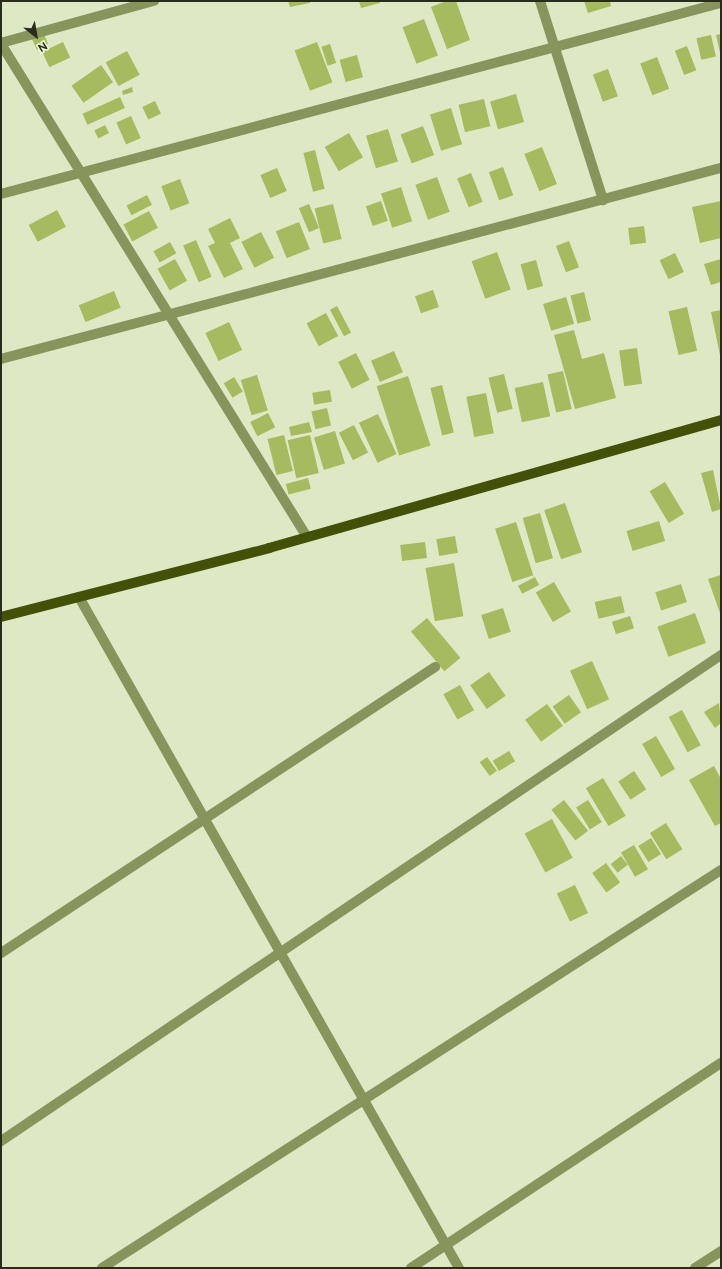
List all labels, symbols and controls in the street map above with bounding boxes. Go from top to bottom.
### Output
north arrow [16,16,56,56]
text: N [35,39,49,54]

